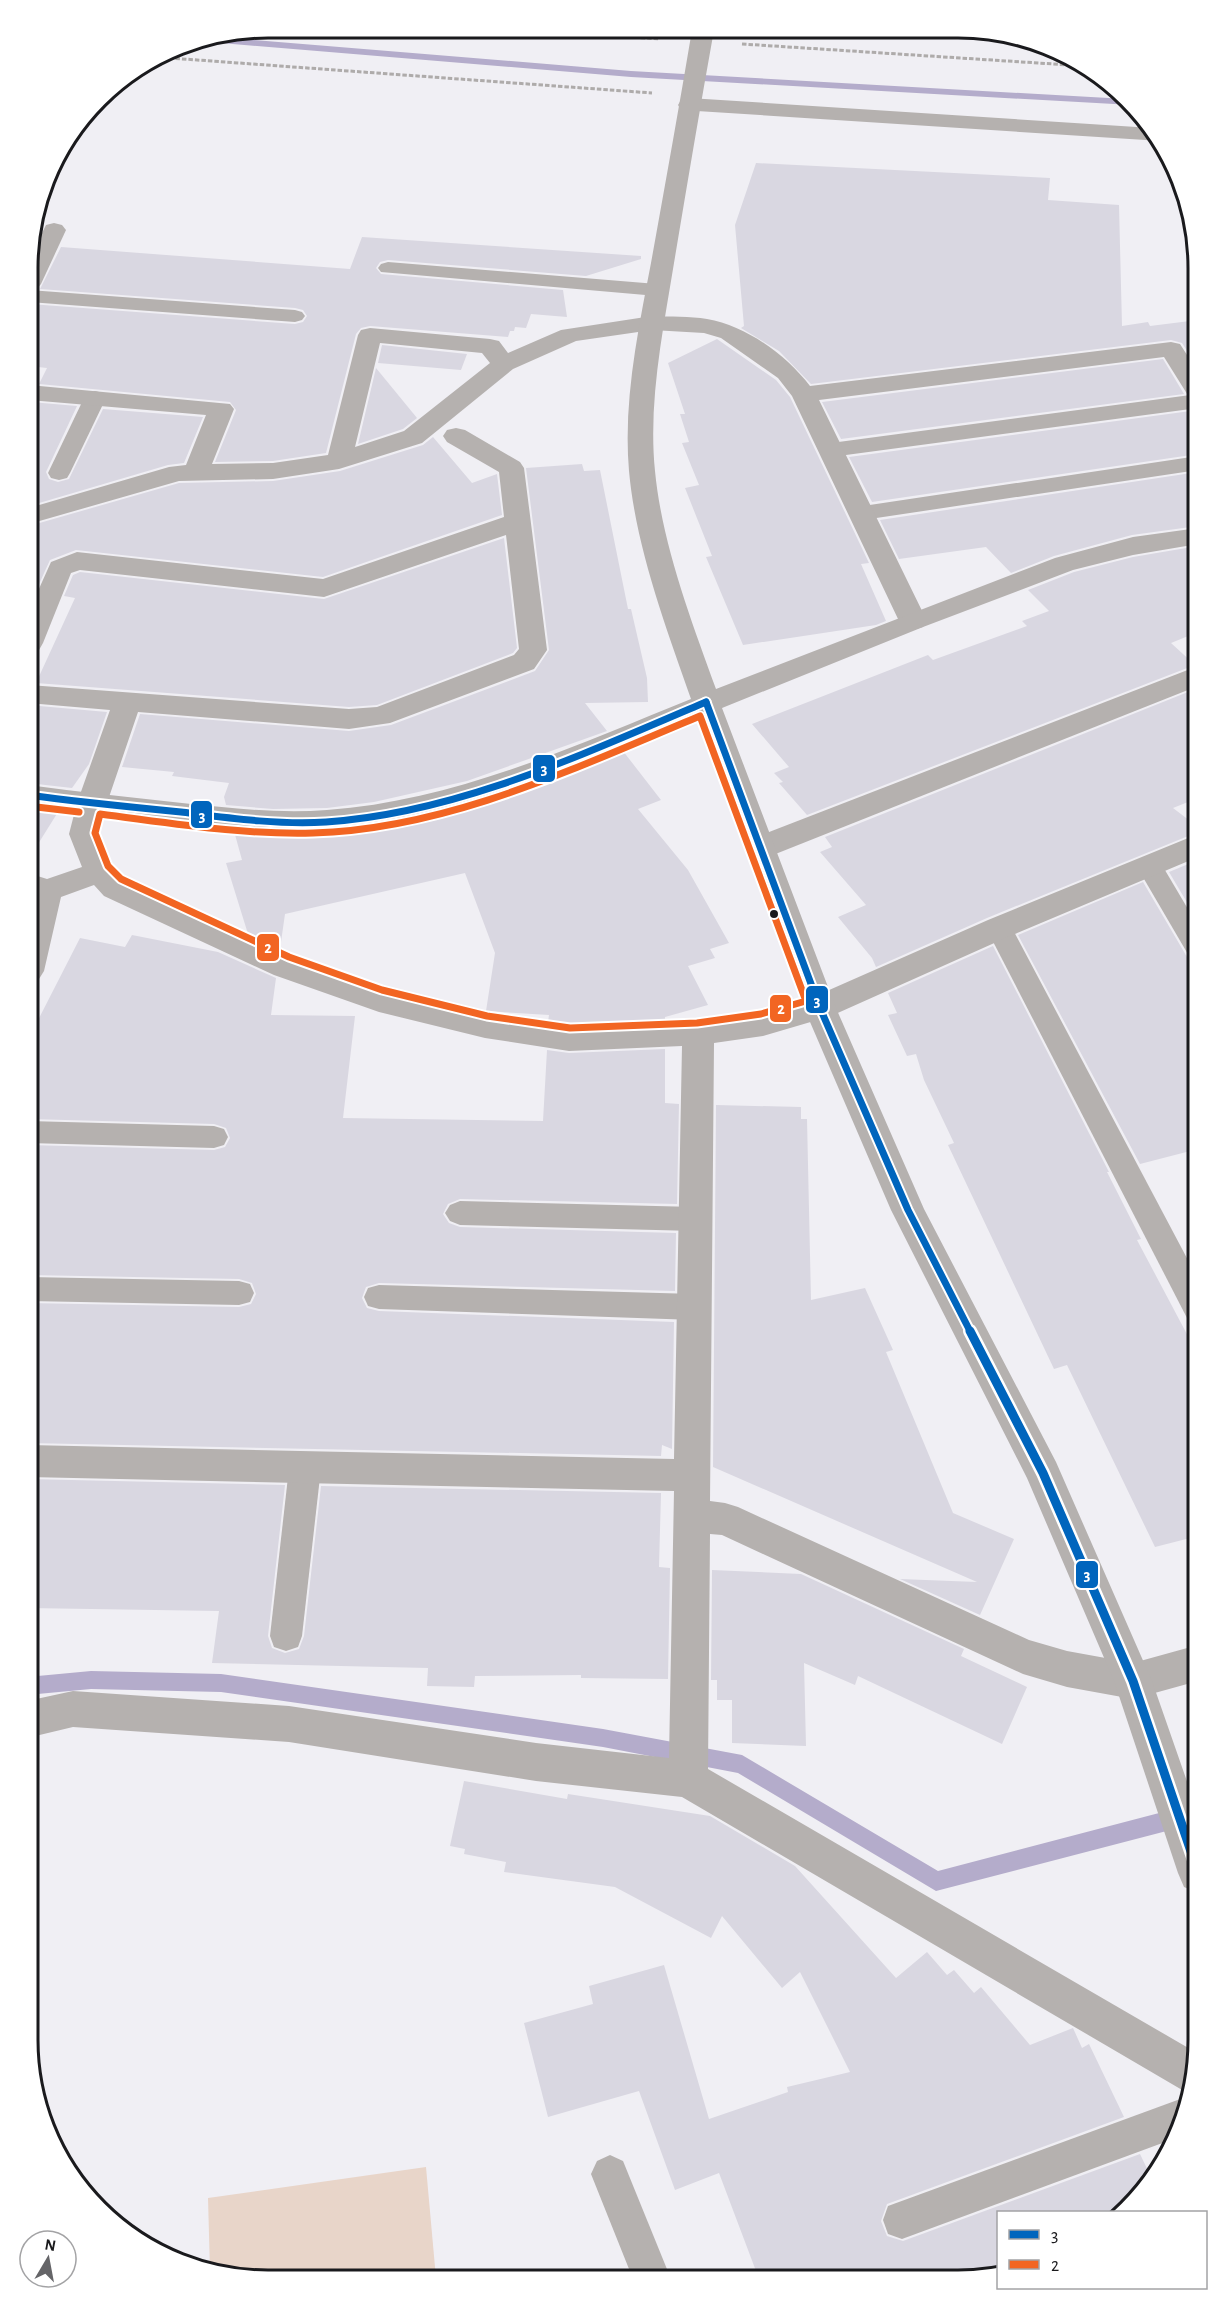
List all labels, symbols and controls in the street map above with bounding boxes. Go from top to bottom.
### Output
line badge: 3 [532,754,556,783]
text: 3 [541,761,548,777]
line badge: 3 [190,800,213,829]
text: 3 [199,808,206,824]
unlabelled marker [768,908,780,920]
line badge: 2 [256,933,280,962]
text: 2 [264,940,272,956]
line badge: 3 [805,985,829,1014]
text: 3 [814,993,821,1009]
line badge: 2 [769,994,792,1023]
text: 2 [777,1001,785,1017]
line badge: 3 [1075,1560,1099,1589]
text: 3 [1084,1567,1091,1583]
legend [997,2211,1207,2289]
text: 3 [1051,2227,1058,2245]
north arrow [18,2229,78,2289]
text: N [44,2236,57,2254]
text: 2 [1051,2257,1059,2275]

